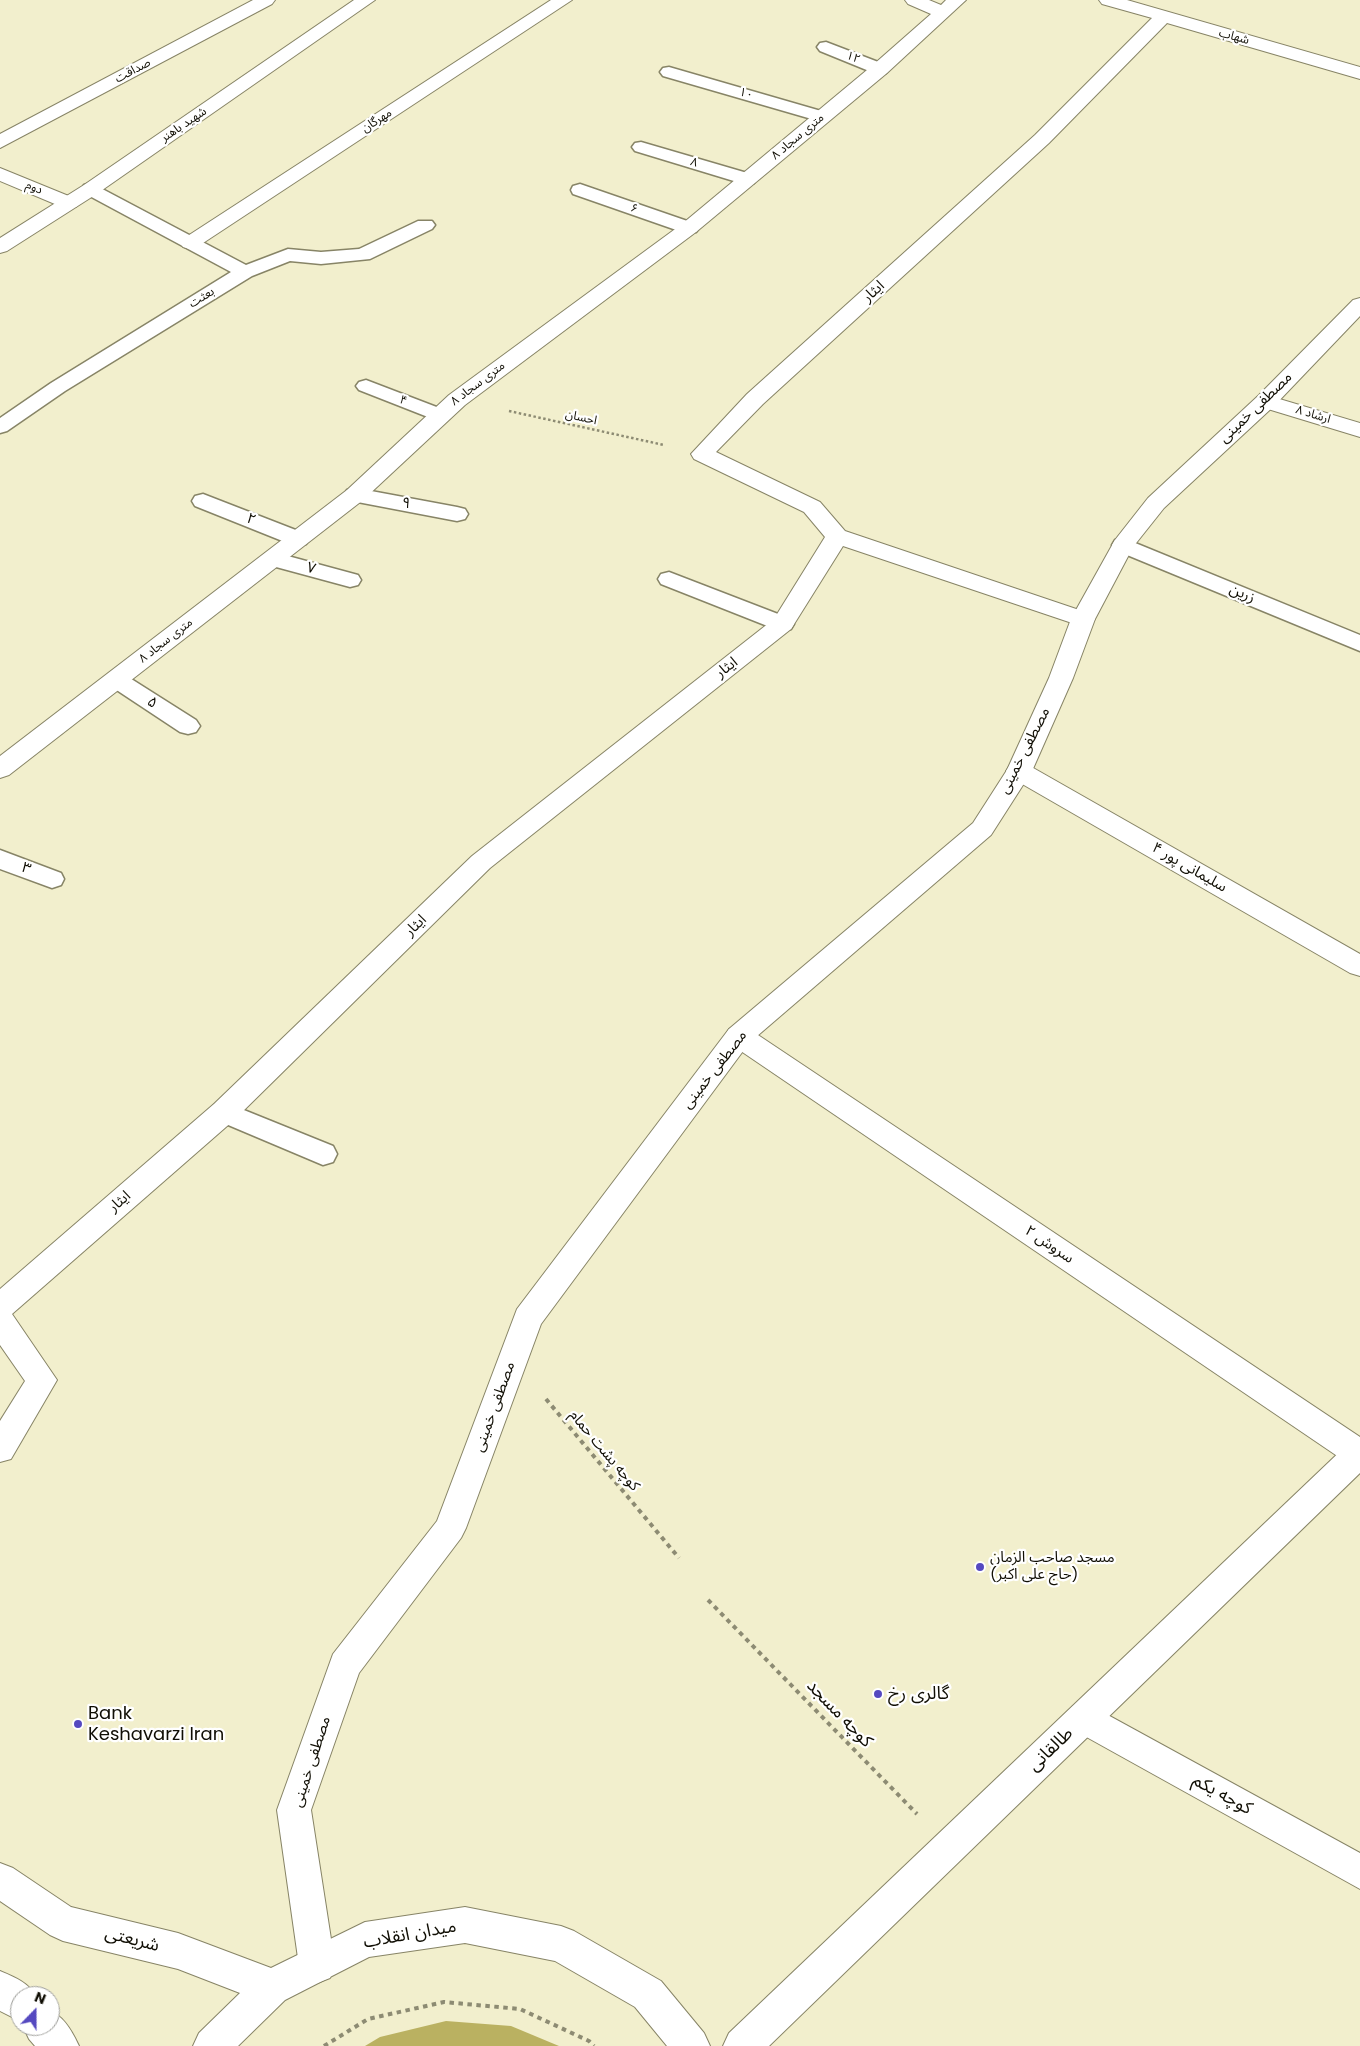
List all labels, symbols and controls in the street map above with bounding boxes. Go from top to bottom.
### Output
street label: شهاب [1217,26,1251,48]
street label: ۱۲ [844,49,862,67]
street label: صداقت [113,56,153,86]
street label: ۱۰ [737,85,755,103]
street label: شهید باهنر [158,104,210,146]
street label: مهرگان [359,106,395,136]
street label: ۸ متری سجاد [769,111,827,163]
street label: ۸ [689,155,699,171]
street label: دوم [23,178,45,198]
street label: ۶ [628,201,640,217]
street label: ایثار [859,277,889,307]
street label: بعثت [187,285,217,311]
street label: ۸ متری سجاد [448,359,508,409]
street label: مصطفی خمینی [1216,369,1296,447]
street label: ۴ [397,393,409,409]
street label: ارشاد ۸ [1294,403,1332,427]
street label: احسان [564,408,598,428]
street label: ۹ [400,494,412,514]
street label: ۲ [244,510,258,530]
street label: ۷ [305,559,317,579]
street label: زرین [1227,581,1257,607]
street label: ۸ متری سجاد [136,616,196,666]
street label: ایثار [712,654,742,682]
street label: ۵ [144,693,160,713]
street label: مصطفی خمینی [996,705,1054,797]
street label: سلیمانی پور ۴ [1148,839,1230,897]
street label: ۳ [19,859,33,879]
street label: ایثار [401,911,431,941]
street label: مصطفی خمینی [679,1027,751,1113]
street label: ایثار [105,1187,135,1217]
street label: سروش ۲ [1021,1222,1077,1268]
street label: مصطفی خمینی [470,1360,520,1454]
street label: کوچه پشت حمام [565,1407,643,1495]
place label: مسجد صاحب الزمان (حاج علی اکبر) [990,1549,1115,1584]
marker: مسجد صاحب الزمان (حاج علی اکبر) [974,1561,986,1573]
street label: کوچه مسجد [801,1676,877,1752]
place label: گالری رخ [888,1683,949,1705]
marker: گالری رخ [872,1688,884,1700]
place label: Bank Keshavarzi Iran [88,1703,224,1746]
street label: مصطفی خمینی [289,1714,335,1810]
marker: Bank Keshavarzi Iran [72,1718,84,1730]
street label: طالقانی [1024,1723,1078,1777]
street label: کوچه یکم [1188,1770,1256,1820]
street label: میدان انقلاب [362,1916,458,1954]
street label: شریعتی [102,1923,162,1957]
north arrow [10,1986,60,2036]
text: N [32,1987,49,2009]

